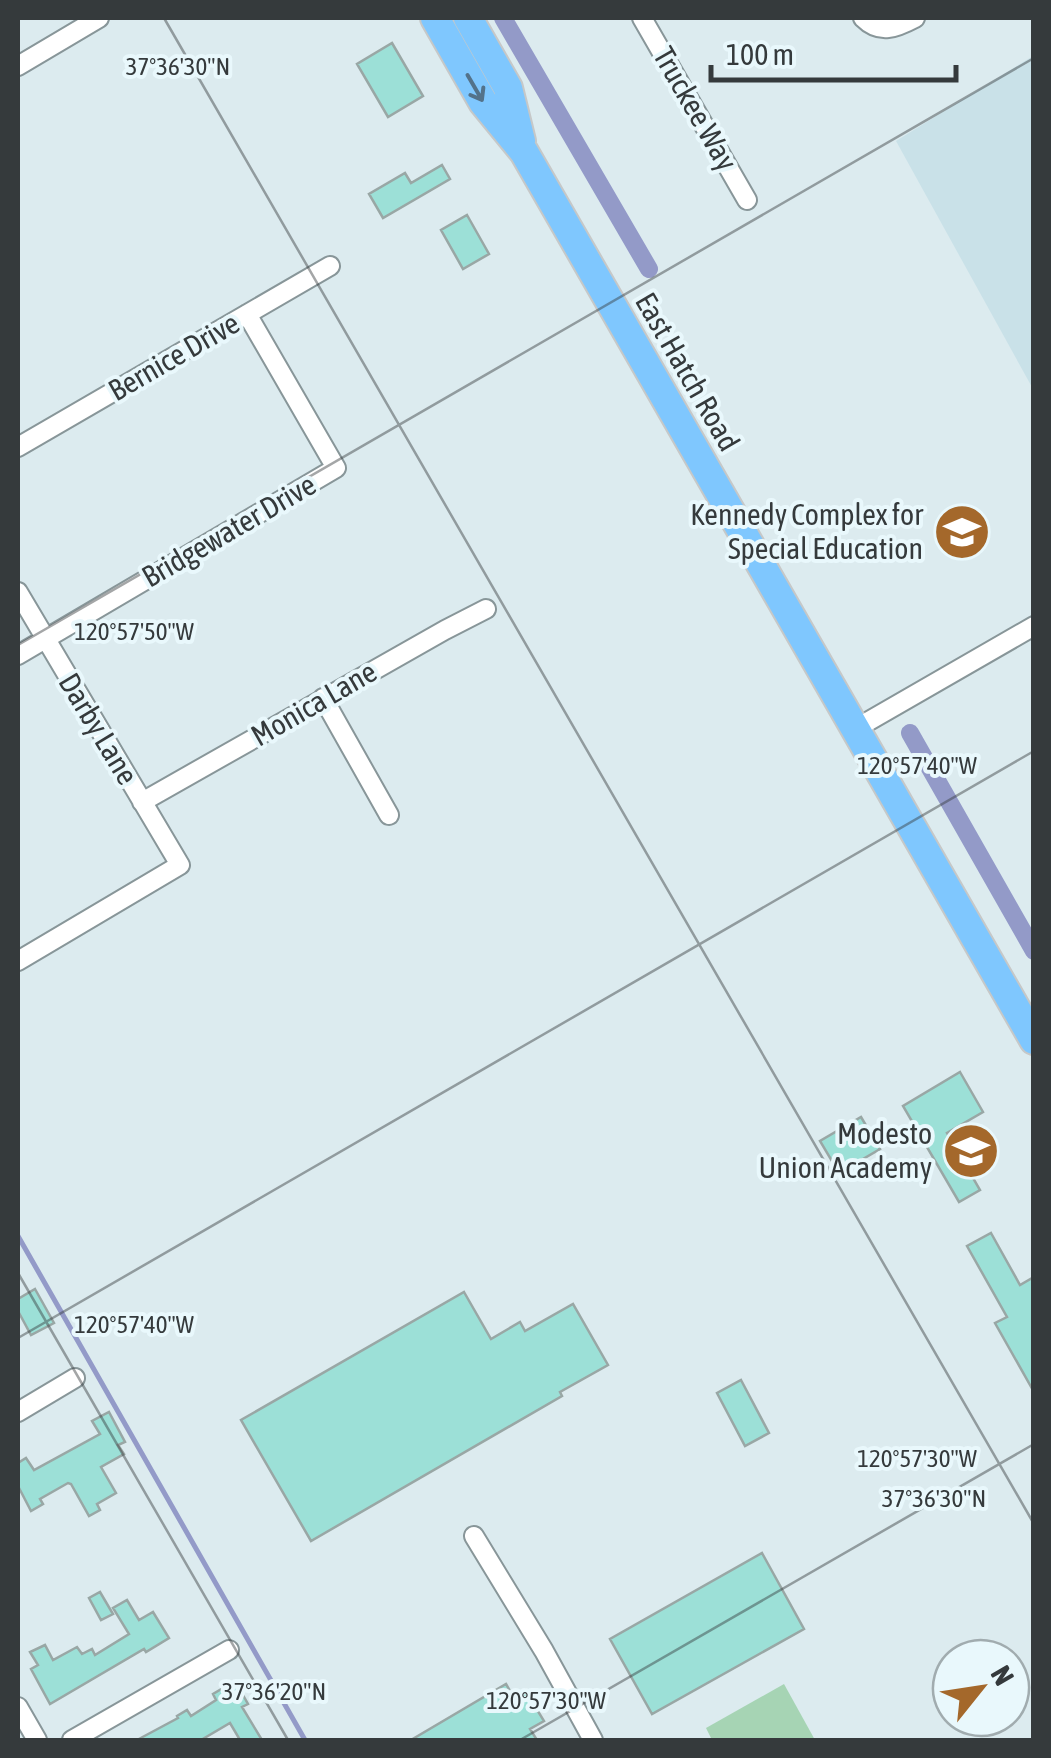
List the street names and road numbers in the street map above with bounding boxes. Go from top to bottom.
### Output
street label: Truckee Way [647,41,745,176]
street label: East Hatch Road [629,286,747,457]
street label: Bernice Drive [102,305,245,407]
street label: Bridgewater Drive [136,467,321,593]
street label: Monica Lane [245,654,382,752]
street label: Darby Lane [52,667,145,790]

